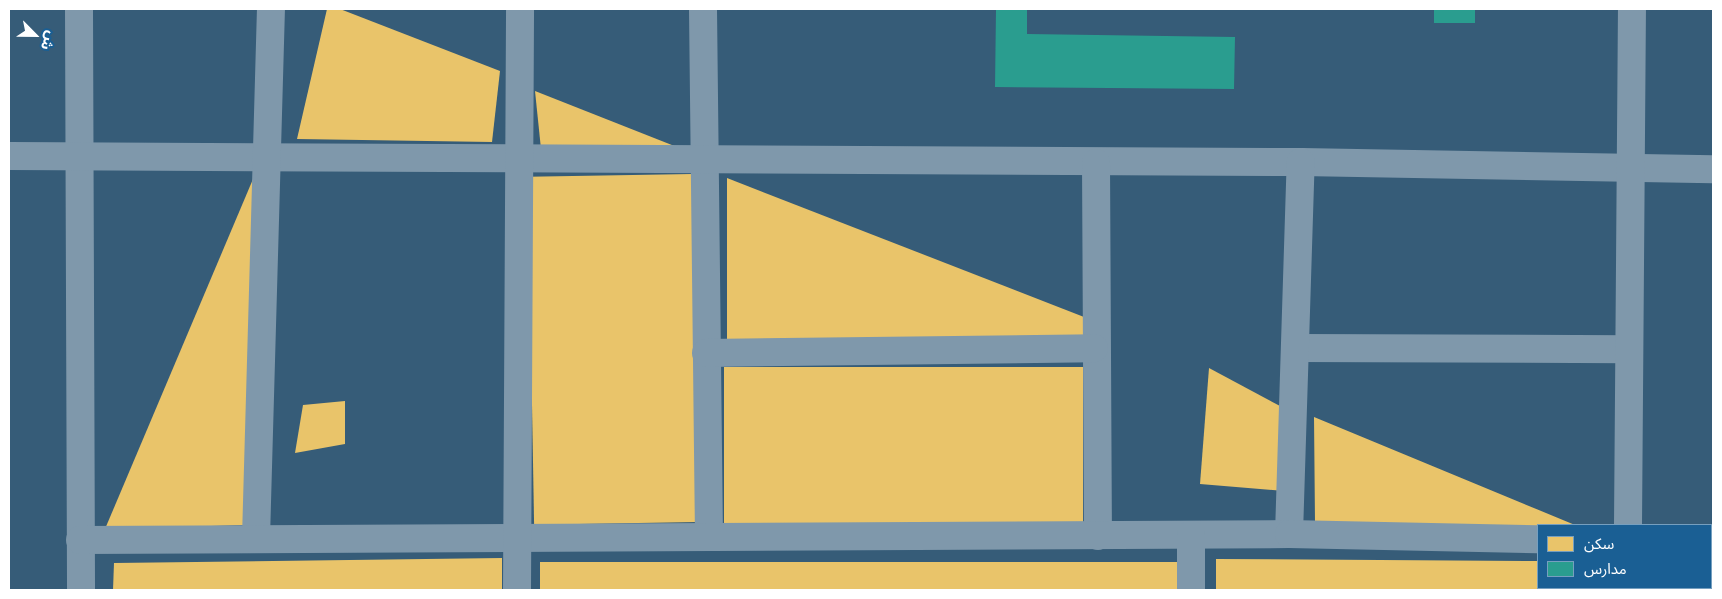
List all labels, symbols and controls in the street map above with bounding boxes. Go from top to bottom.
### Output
north arrow [10,10,60,60]
text: ش [37,29,61,53]
legend [1537,524,1712,589]
text: سكن [1584,534,1614,554]
text: مدارس [1584,559,1627,579]

